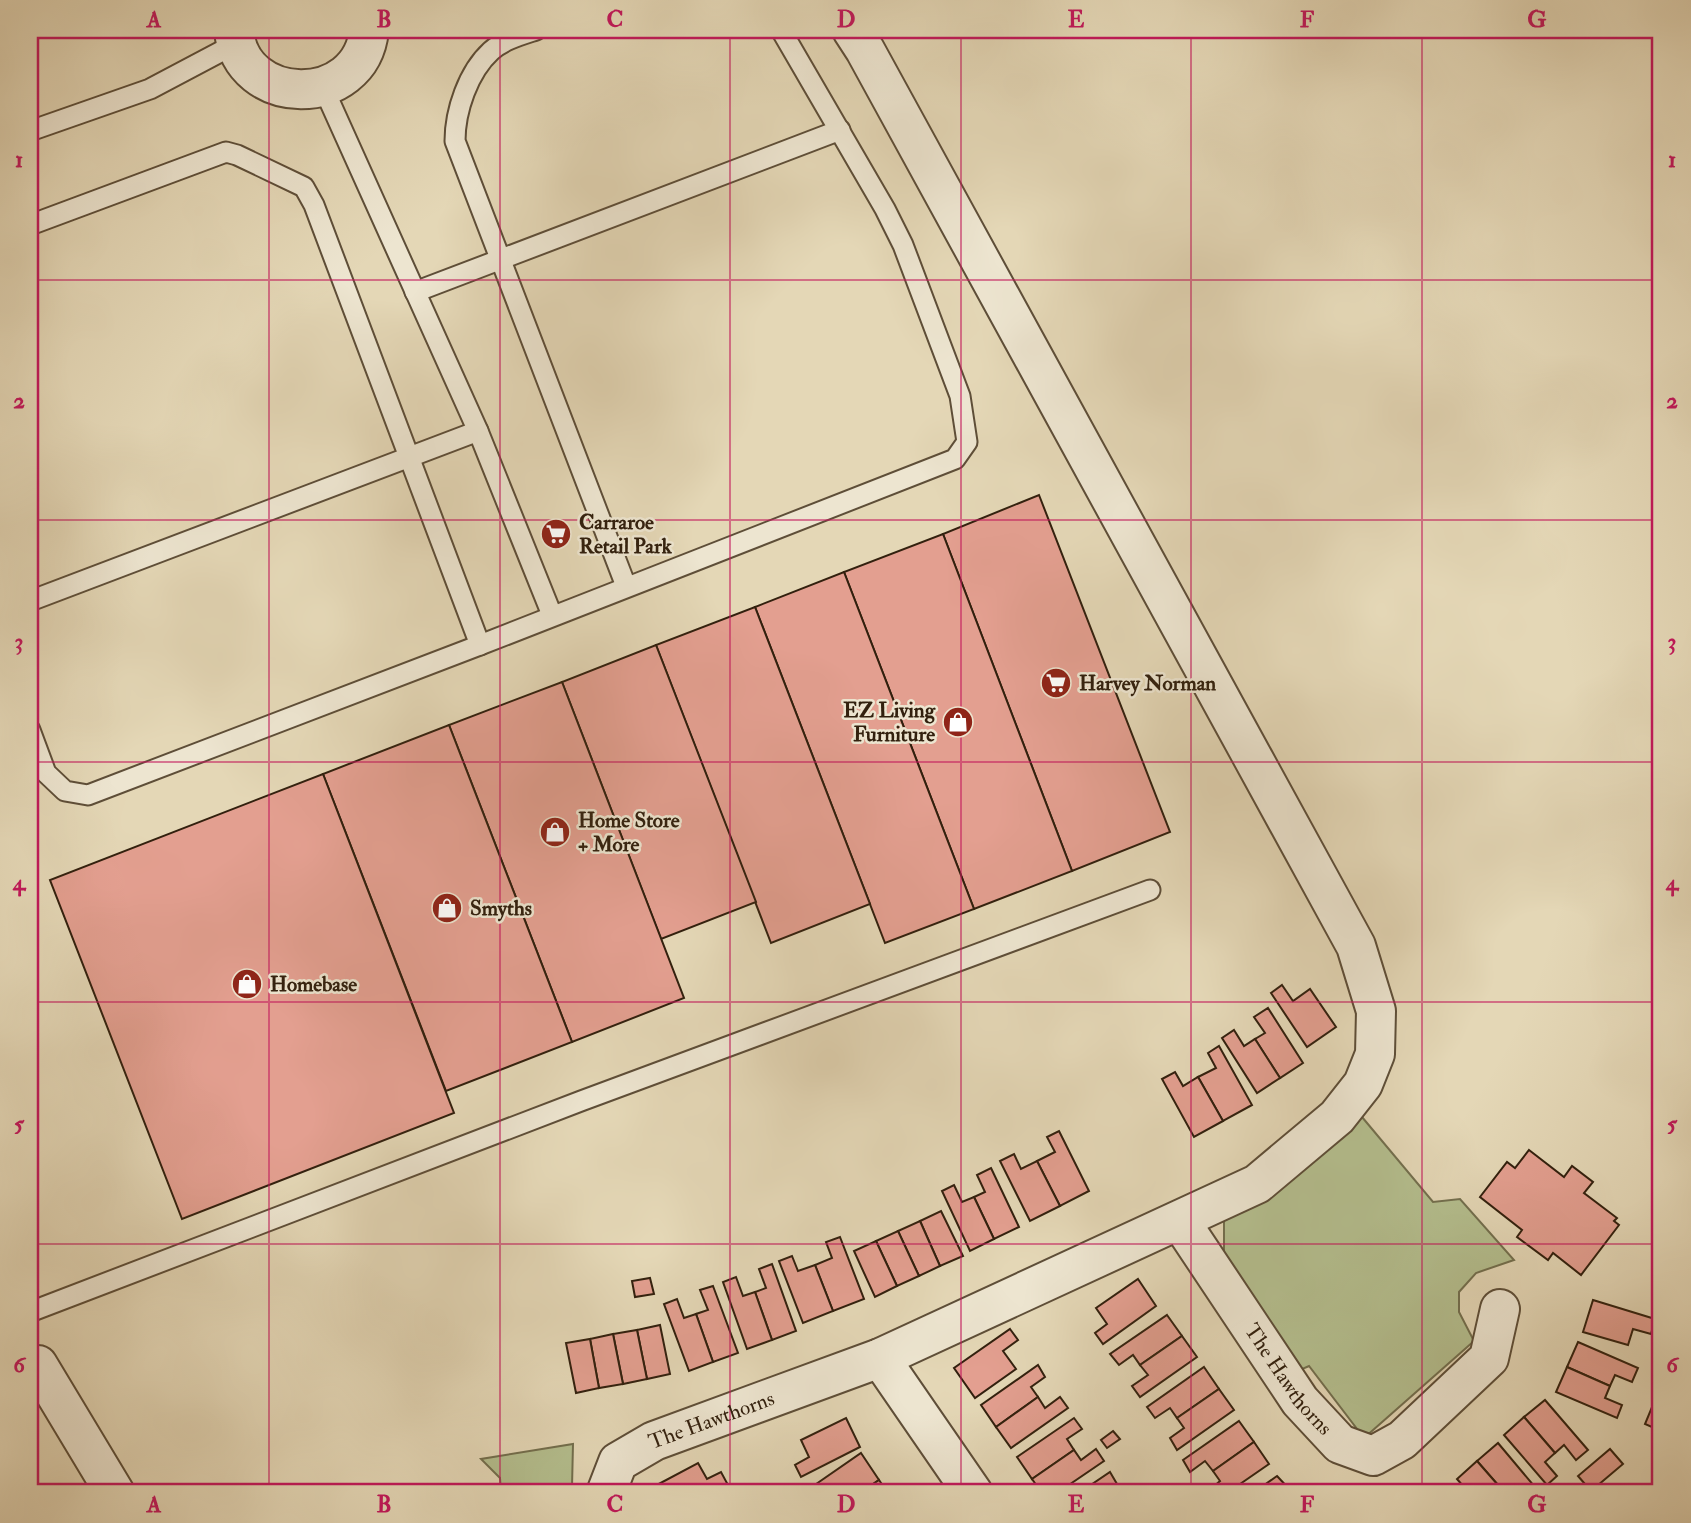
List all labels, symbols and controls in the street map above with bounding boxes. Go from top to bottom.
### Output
text: A [146,5,162,34]
text: B [376,5,392,34]
text: C [607,5,623,34]
text: D [837,5,855,34]
text: E [1068,5,1085,34]
text: F [1300,5,1315,34]
text: G [1527,5,1547,34]
text: 1 [15,145,23,174]
text: 1 [1668,145,1676,174]
text: 2 [13,386,25,415]
text: 2 [1666,386,1678,415]
place label: Carraroe Retail Park [579,509,673,560]
supermarket icon: Carraroe Retail Park [539,517,573,551]
text: 3 [15,627,23,656]
text: 3 [1668,627,1676,656]
supermarket icon: Harvey Norman [1039,666,1073,700]
place label: Harvey Norman [1079,670,1216,697]
place label: EZ Living Furniture [843,697,936,748]
shop icon: EZ Living Furniture [941,705,975,739]
place label: Home Store + More [578,807,680,858]
shop icon: Home Store + More [538,815,572,849]
text: 4 [12,868,27,897]
text: 4 [1665,868,1680,897]
shop icon: Smyths [430,891,464,925]
place label: Smyths [470,895,532,922]
shop icon: Homebase [230,967,264,1001]
place label: Homebase [270,971,357,998]
text: 5 [14,1109,25,1138]
text: 5 [1667,1109,1678,1138]
street label: The Hawthorns [1239,1318,1338,1441]
text: 6 [13,1350,27,1379]
text: 6 [1666,1350,1680,1379]
street label: The Hawthorns [645,1384,778,1455]
text: A [146,1490,162,1519]
text: B [376,1490,392,1519]
text: C [607,1490,623,1519]
text: D [837,1490,855,1519]
text: E [1068,1490,1085,1519]
text: F [1300,1490,1315,1519]
text: G [1527,1490,1547,1519]

